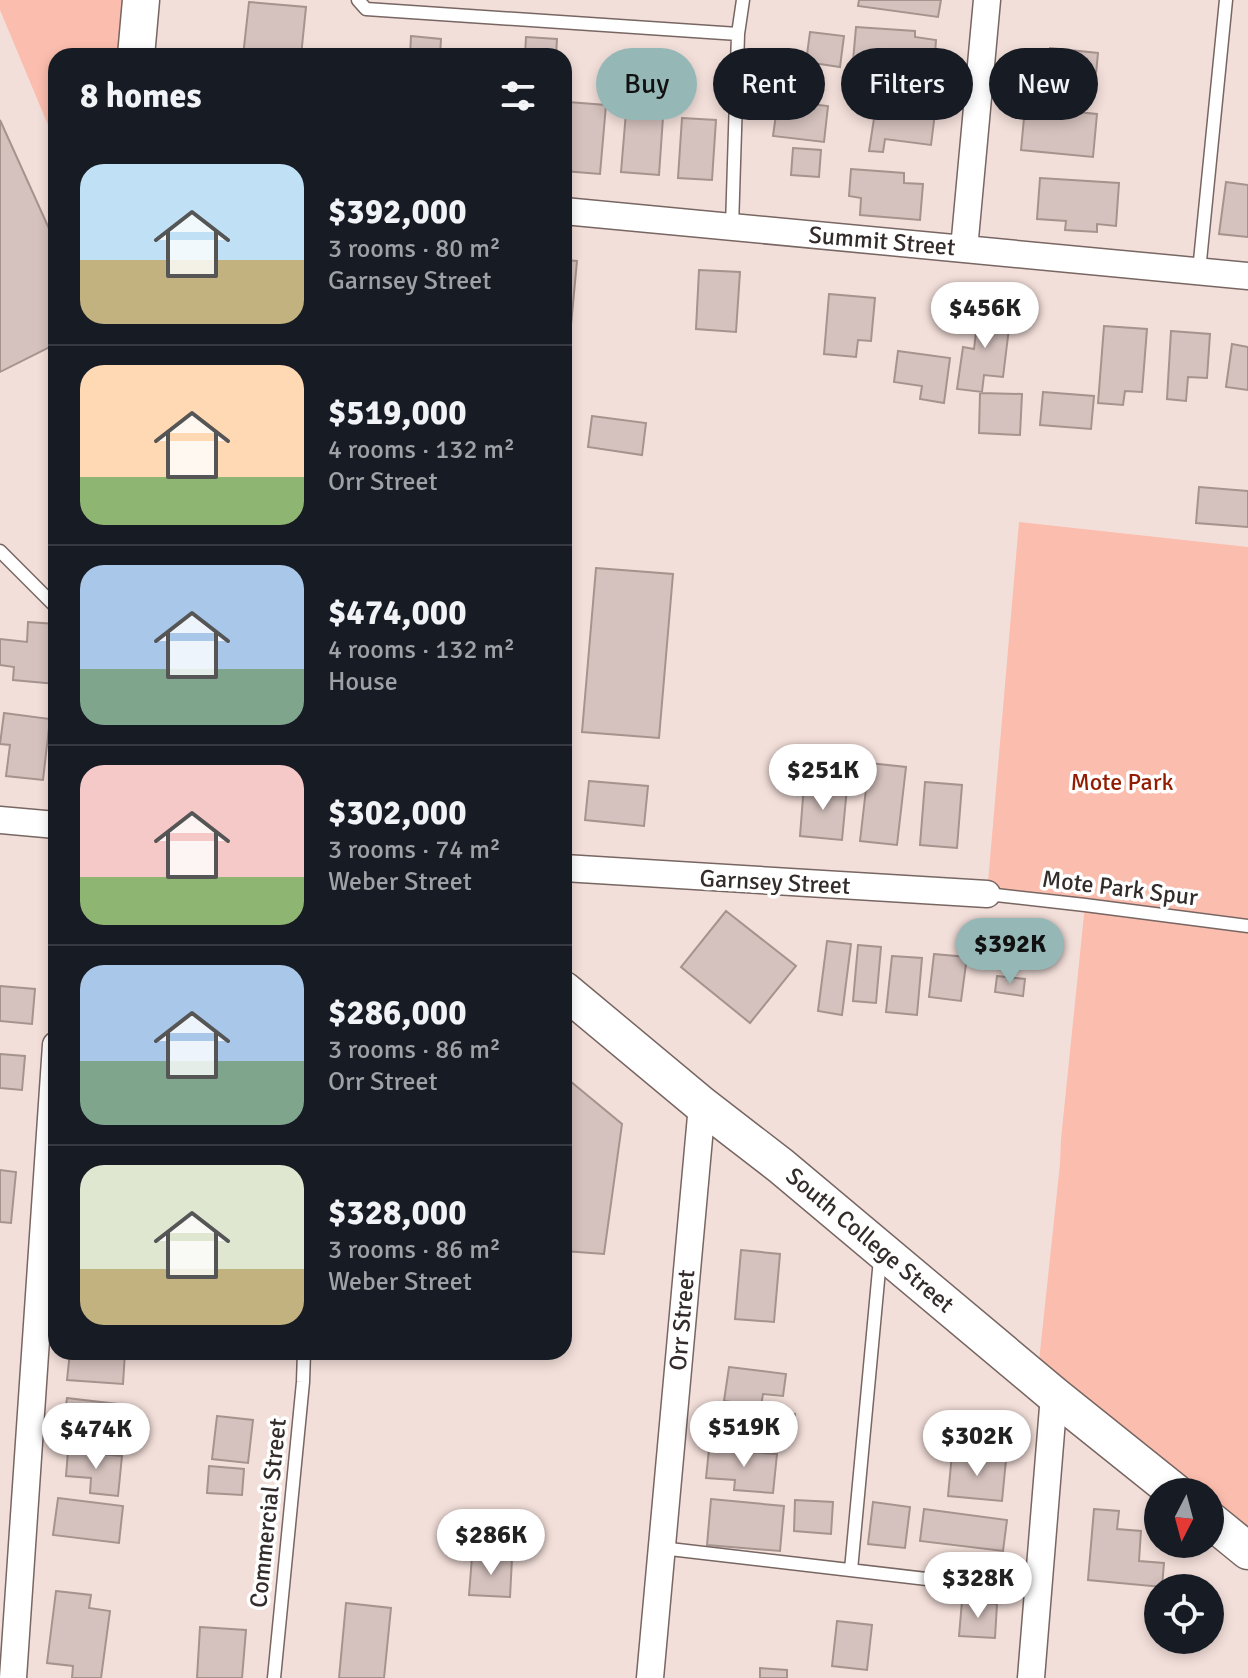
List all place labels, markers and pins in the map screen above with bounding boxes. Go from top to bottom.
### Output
pin: $456K [929,282,1041,350]
pin: $251K [767,744,879,812]
pin: $392K [954,918,1066,986]
pin: $519K [688,1401,800,1469]
pin: $474K [40,1403,152,1471]
pin: $302K [921,1410,1033,1478]
pin: $286K [435,1509,547,1577]
pin: $328K [922,1552,1034,1620]

